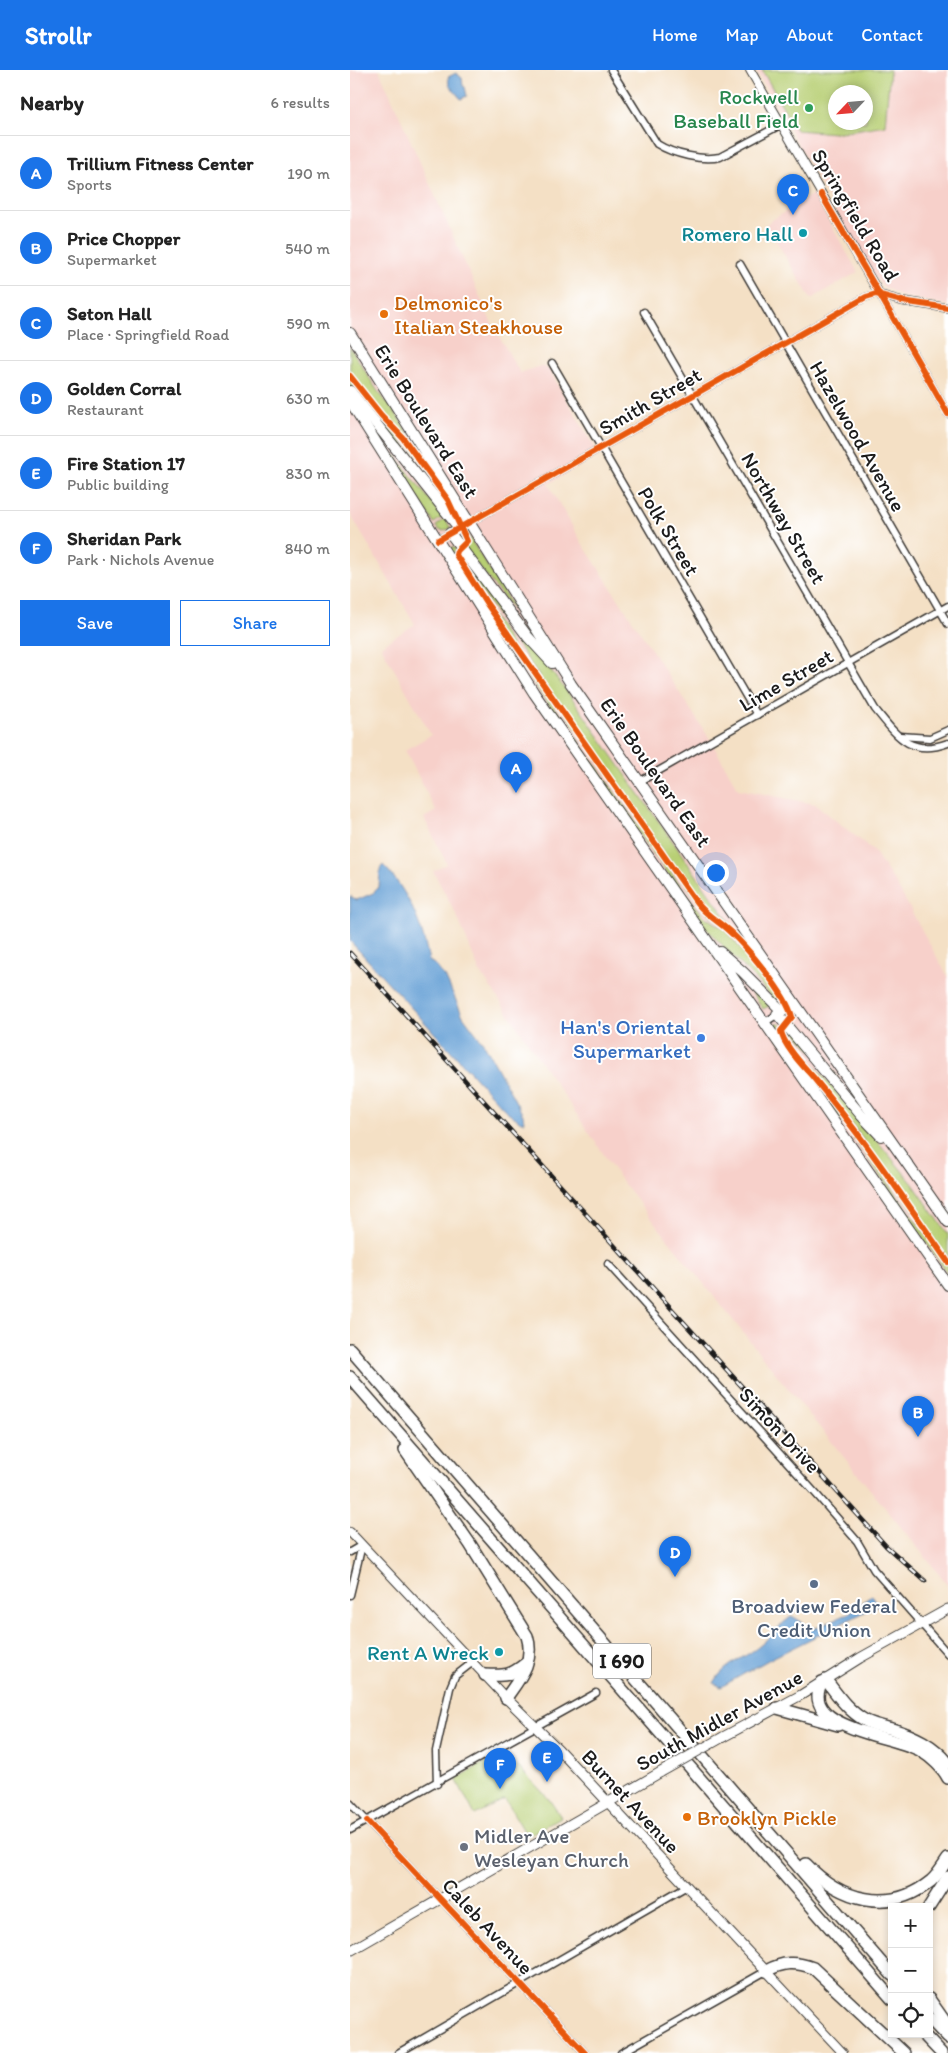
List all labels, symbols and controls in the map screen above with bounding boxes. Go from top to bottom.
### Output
text: Strollr [25,21,91,50]
text: Home [652,24,698,46]
text: Map [726,24,759,46]
text: About [787,24,833,46]
text: Contact [861,24,923,46]
place label: Rockwell Baseball Field [673,84,800,133]
north arrow [828,85,873,130]
text: Nearby [20,90,84,115]
text: 6 results [270,93,330,112]
marker: Rockwell Baseball Field [803,102,815,114]
street label: Springfield Road [807,144,906,286]
text: Trillium Fitness Center [67,152,253,175]
text: A [31,164,41,183]
text: 190 m [287,164,330,183]
pin: C [777,174,809,215]
text: Sports [67,175,112,194]
place label: Romero Hall [681,221,793,246]
text: Price Chopper [67,227,180,250]
marker: Romero Hall [797,227,809,239]
text: B [31,239,41,258]
text: 540 m [285,239,330,258]
text: Supermarket [67,250,157,269]
place label: Delmonico's Italian Steakhouse [394,290,563,339]
text: Seton Hall [67,302,152,325]
marker: Delmonico's Italian Steakhouse [378,308,390,320]
text: C [31,314,41,333]
text: 590 m [286,314,330,333]
text: Place · Springfield Road [67,325,229,344]
street label: Erie Boulevard East [370,339,484,503]
street label: Hazelwood Avenue [805,356,911,516]
street label: Smith Street [594,362,706,440]
text: Golden Corral [67,377,181,400]
text: D [31,389,41,408]
text: 630 m [286,389,330,408]
text: Restaurant [67,400,144,419]
street label: Northway Street [736,448,832,588]
text: Fire Station 17 [67,452,185,475]
text: E [32,464,40,483]
text: 830 m [286,464,330,483]
text: Public building [67,475,169,494]
street label: Polk Street [633,482,705,580]
text: Sheridan Park [67,527,181,550]
text: F [32,539,40,558]
text: 840 m [285,539,330,558]
text: Park · Nichols Avenue [67,550,214,569]
button: Save [20,600,170,646]
button: Share [180,600,330,646]
street label: Lime Street [735,643,838,717]
street label: Erie Boulevard East [595,692,717,852]
pin: A [500,752,532,793]
your location [703,860,729,886]
place label: Han's Oriental Supermarket [560,1014,691,1063]
marker: Han's Oriental Supermarket [695,1032,707,1044]
street label: Simon Drive [734,1382,826,1478]
pin: B [902,1396,934,1437]
pin: D [659,1536,691,1577]
marker: Broadview Federal Credit Union [808,1578,820,1590]
place label: Broadview Federal Credit Union [731,1593,897,1642]
place label: Rent A Wreck [367,1640,489,1665]
road number: I 690 [593,1644,651,1678]
marker: Rent A Wreck [493,1646,505,1658]
street label: South Midler Avenue [631,1664,807,1776]
pin: E [531,1741,563,1782]
street label: Burnet Avenue [576,1744,686,1858]
pin: F [484,1748,516,1789]
place label: Brooklyn Pickle [697,1805,837,1830]
marker: Brooklyn Pickle [681,1811,693,1823]
place label: Midler Ave Wesleyan Church [474,1823,629,1872]
marker: Midler Ave Wesleyan Church [458,1841,470,1853]
street label: Caleb Avenue [437,1873,539,1979]
map controls [888,1903,933,2038]
button: + [888,1903,933,1948]
button: − [888,1948,933,1993]
button: locate [888,1993,933,2038]

